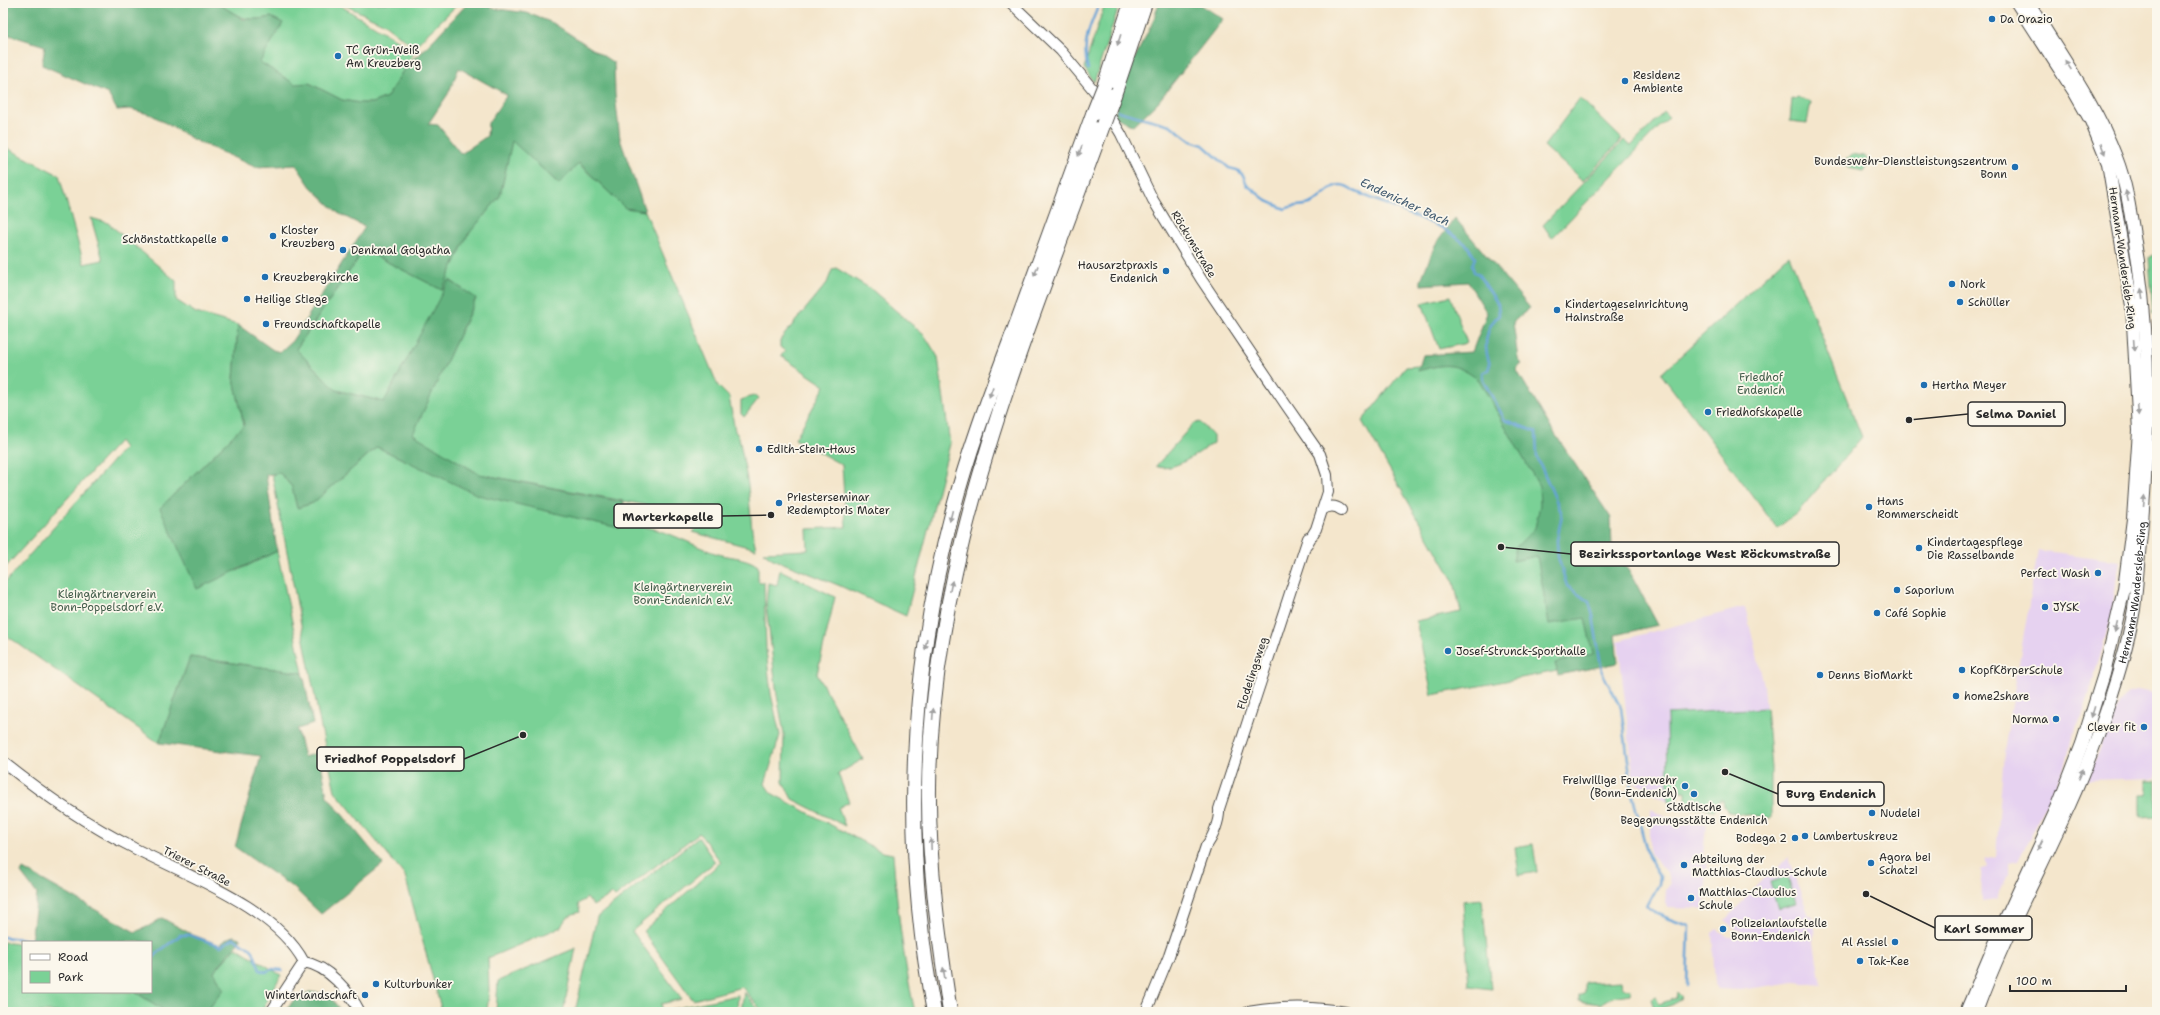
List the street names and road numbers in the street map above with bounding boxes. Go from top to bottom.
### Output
street label: Hermann-Wandersleb-Ring [2105,186,2140,330]
street label: Röckumstraße [1168,208,1220,281]
street label: Hermann-Wandersleb-Ring [2115,521,2150,666]
street label: Flodelingsweg [1234,635,1271,712]
street label: Trierer Straße [160,843,233,890]

